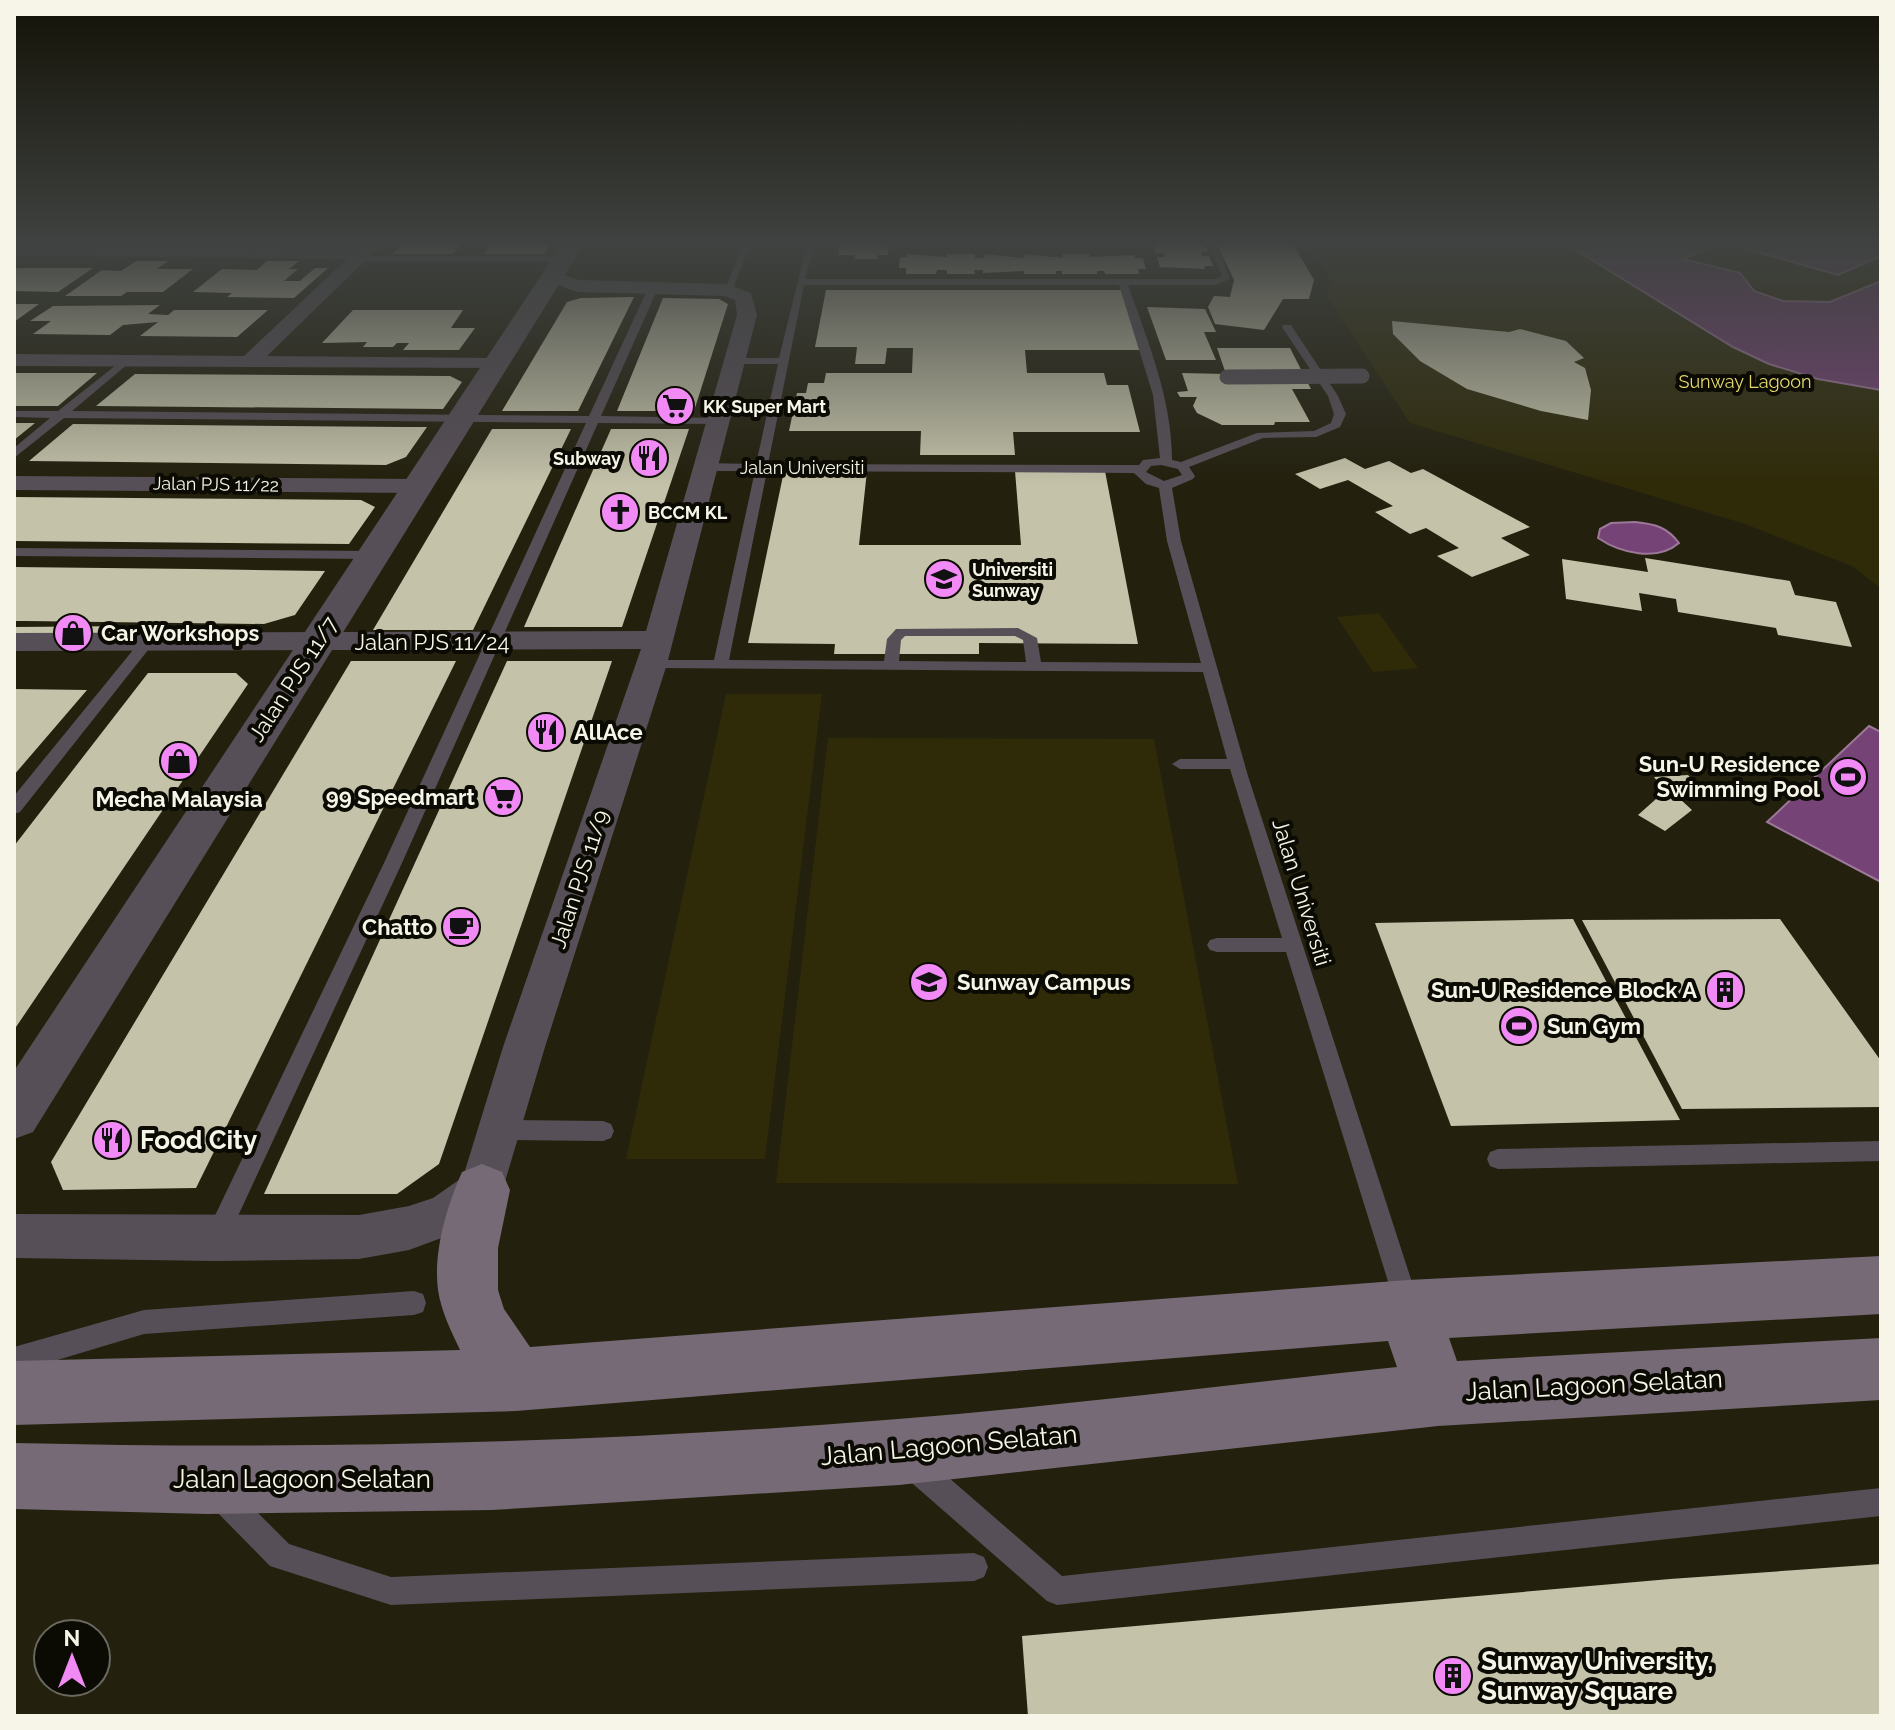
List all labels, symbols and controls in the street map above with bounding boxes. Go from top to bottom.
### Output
park label: Sunway Lagoon [1678,371,1812,392]
supermarket icon: KK Super Mart [654,385,696,427]
place label: KK Super Mart [703,396,826,417]
restaurant icon: Subway [628,437,670,479]
place label: Subway [553,448,621,469]
street label: Jalan Universiti [740,457,864,478]
street label: Jalan PJS 11/22 [153,472,279,496]
church icon: BCCM KL [599,491,641,533]
place label: BCCM KL [648,502,728,523]
school or university icon: Universiti Sunway [923,558,965,600]
place label: Universiti Sunway [972,559,1053,601]
street label: Jalan PJS 11/7 [243,611,343,746]
shop icon: Car Workshops [52,612,94,654]
place label: Car Workshops [101,620,259,646]
street label: Jalan PJS 11/24 [355,629,509,655]
restaurant icon: AllAce [525,711,567,753]
place label: AllAce [574,719,643,745]
shop icon: Mecha Malaysia [158,740,200,782]
place label: Sun-U Residence Swimming Pool [1639,751,1821,802]
sports icon: Sun-U Residence Swimming Pool [1827,756,1869,798]
supermarket icon: 99 Speedmart [482,776,524,818]
place label: 99 Speedmart [326,784,476,810]
place label: Mecha Malaysia [95,786,263,812]
street label: Jalan PJS 11/9 [544,806,614,952]
street label: Jalan Universiti [1267,815,1337,969]
cafe icon: Chatto [440,906,482,948]
place label: Chatto [362,914,433,940]
school or university icon: Sunway Campus [908,961,950,1003]
place label: Sunway Campus [957,969,1131,995]
building icon: Sun-U Residence Block A [1704,969,1746,1011]
place label: Sun-U Residence Block A [1431,977,1697,1003]
sports icon: Sun Gym [1498,1005,1540,1047]
place label: Sun Gym [1547,1013,1641,1039]
restaurant icon: Food City [91,1119,133,1161]
place label: Food City [140,1125,257,1155]
street label: Jalan Lagoon Selatan [1464,1363,1724,1407]
street label: Jalan Lagoon Selatan [819,1419,1079,1471]
street label: Jalan Lagoon Selatan [173,1464,431,1494]
north arrow [32,1618,112,1698]
text: N [64,1625,80,1651]
place label: Sunway University, Sunway Square [1481,1646,1713,1706]
building icon: Sunway University, Sunway Square [1432,1655,1474,1697]

